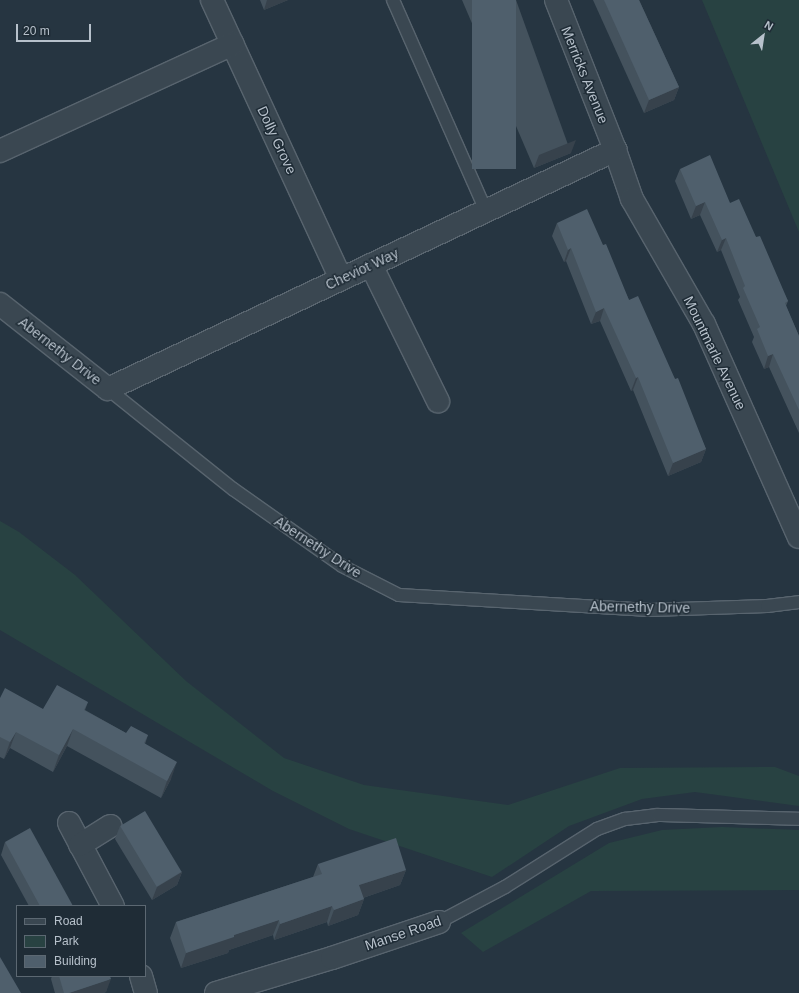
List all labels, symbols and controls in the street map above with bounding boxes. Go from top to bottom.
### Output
scale bar [18,16,93,42]
north arrow [743,16,783,56]
text: N [763,18,775,33]
text: 20 m [23,24,50,38]
street label: Merricks Avenue [558,24,612,126]
street label: Dolly Grove [254,103,300,177]
street label: Cheviot Way [323,245,401,293]
street label: Mountmarle Avenue [680,293,750,413]
street label: Abernethy Drive [15,313,105,389]
street label: Abernethy Drive [271,513,365,581]
street label: Abernethy Drive [590,598,690,616]
legend [16,905,146,977]
street label: Manse Road [363,912,443,954]
text: Road [54,914,83,928]
text: Park [54,934,79,948]
text: Building [54,954,97,968]

